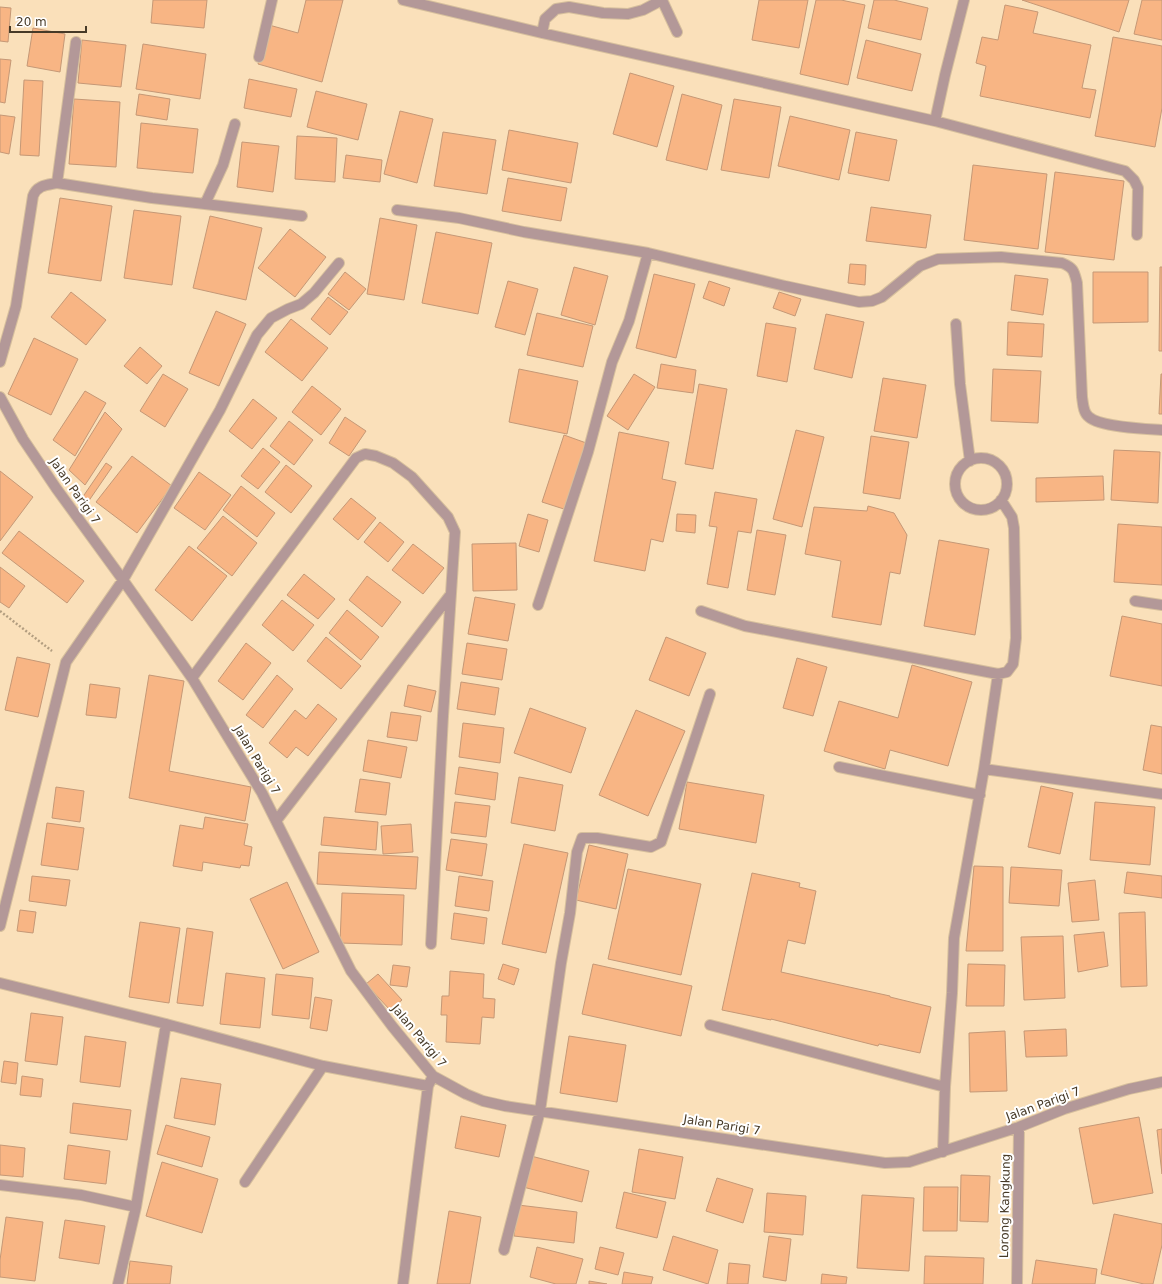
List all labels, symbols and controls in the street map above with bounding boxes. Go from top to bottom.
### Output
scale bar [10,8,86,34]
text: 20 m [16,15,47,29]
street label: Jalan Parigi 7 [46,454,103,527]
street label: Jalan Parigi 7 [230,722,283,797]
street label: Jalan Parigi 7 [388,1001,449,1070]
street label: Jalan Parigi 7 [1003,1084,1082,1124]
street label: Jalan Parigi 7 [682,1112,761,1138]
street label: Lorong Kangkung [997,1154,1013,1258]

